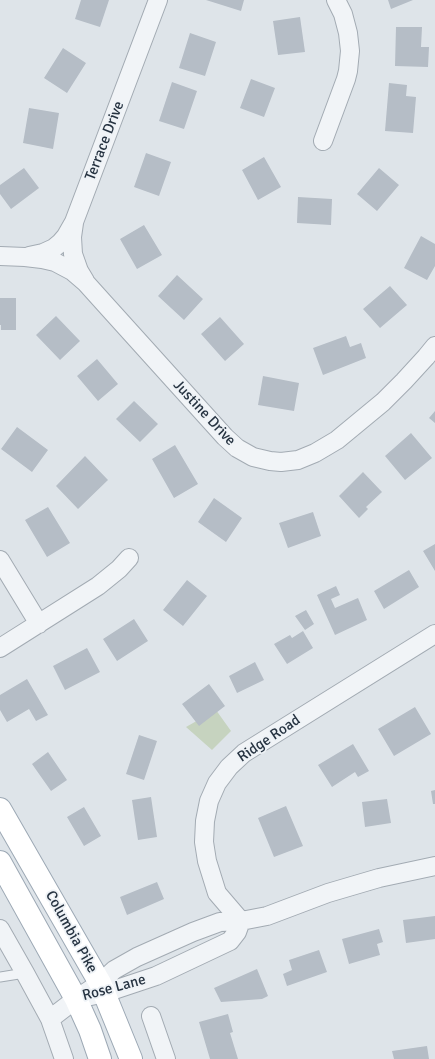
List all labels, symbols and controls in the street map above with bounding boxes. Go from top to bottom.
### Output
street label: Terrace Drive [82,99,128,183]
street label: Justine Drive [169,376,239,450]
street label: Ridge Road [234,711,304,767]
street label: Columbia Pike [41,888,101,976]
street label: Rose Lane [80,971,148,1005]

